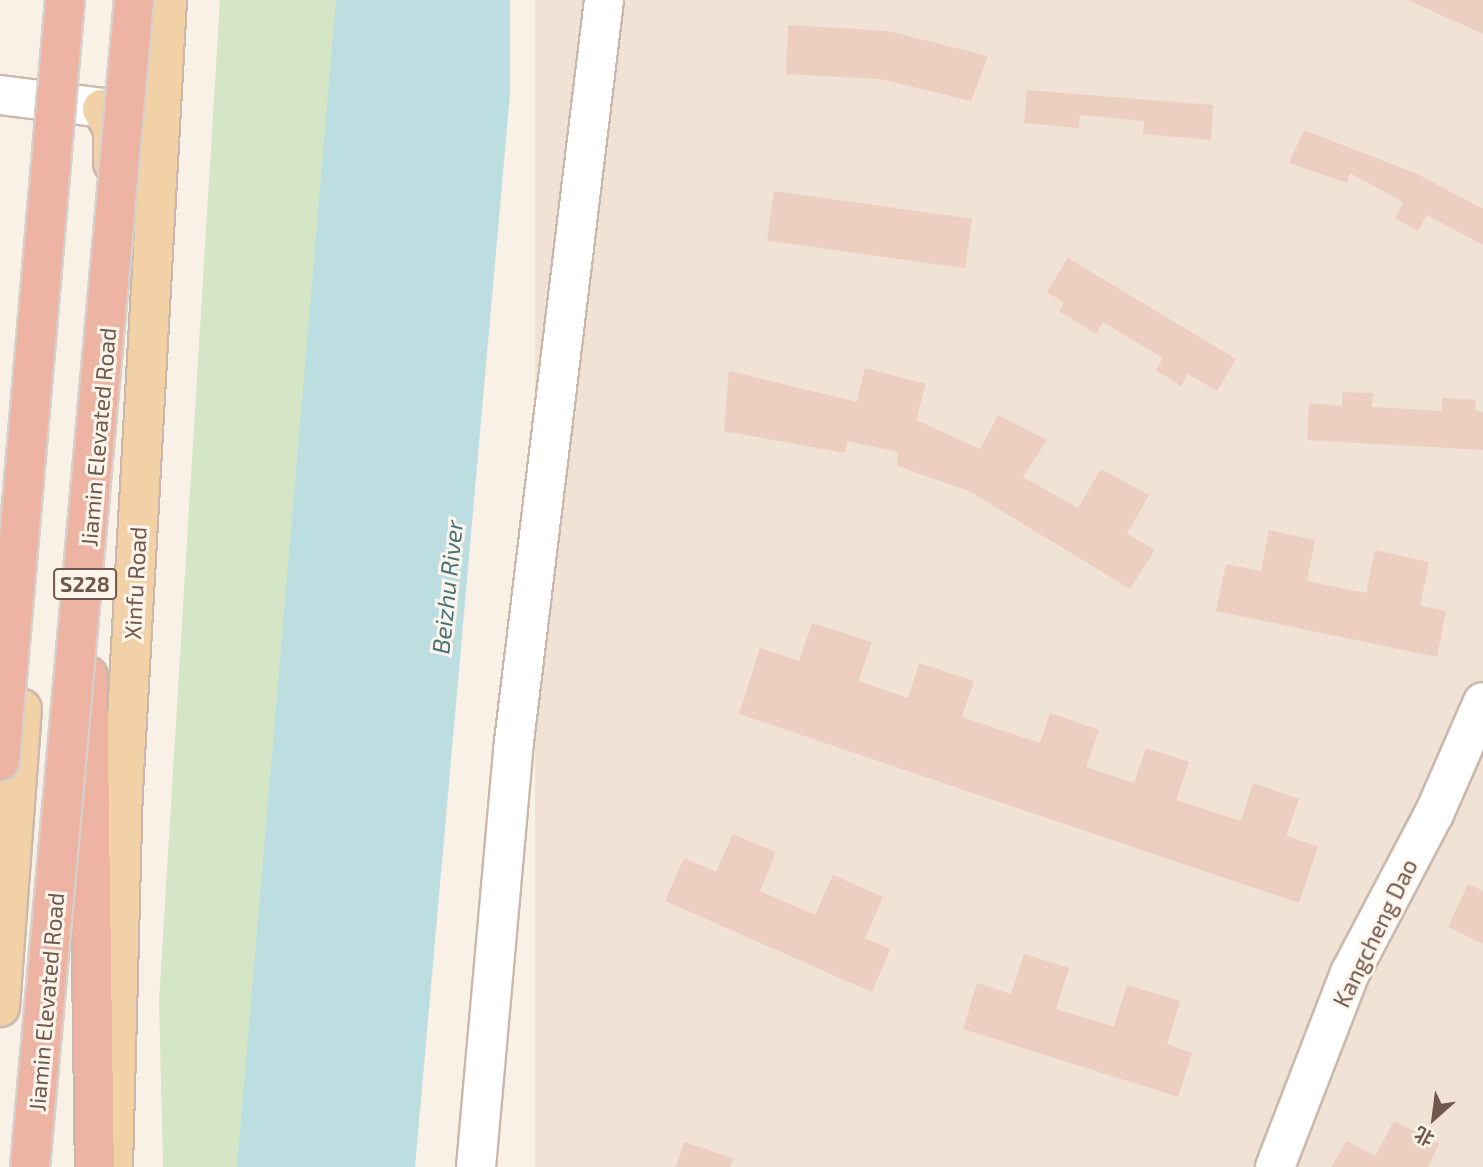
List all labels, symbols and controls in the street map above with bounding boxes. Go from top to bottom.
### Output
street label: Jiamin Elevated Road [75,326,121,548]
water label: Beizhu River [426,519,468,655]
street label: Xinfu Road [118,526,152,640]
road number: S228 [52,566,118,602]
street label: Kangcheng Dao [1327,854,1423,1012]
street label: Jiamin Elevated Road [23,891,69,1113]
north arrow [1399,1083,1469,1153]
text: 北 [1410,1122,1438,1152]

